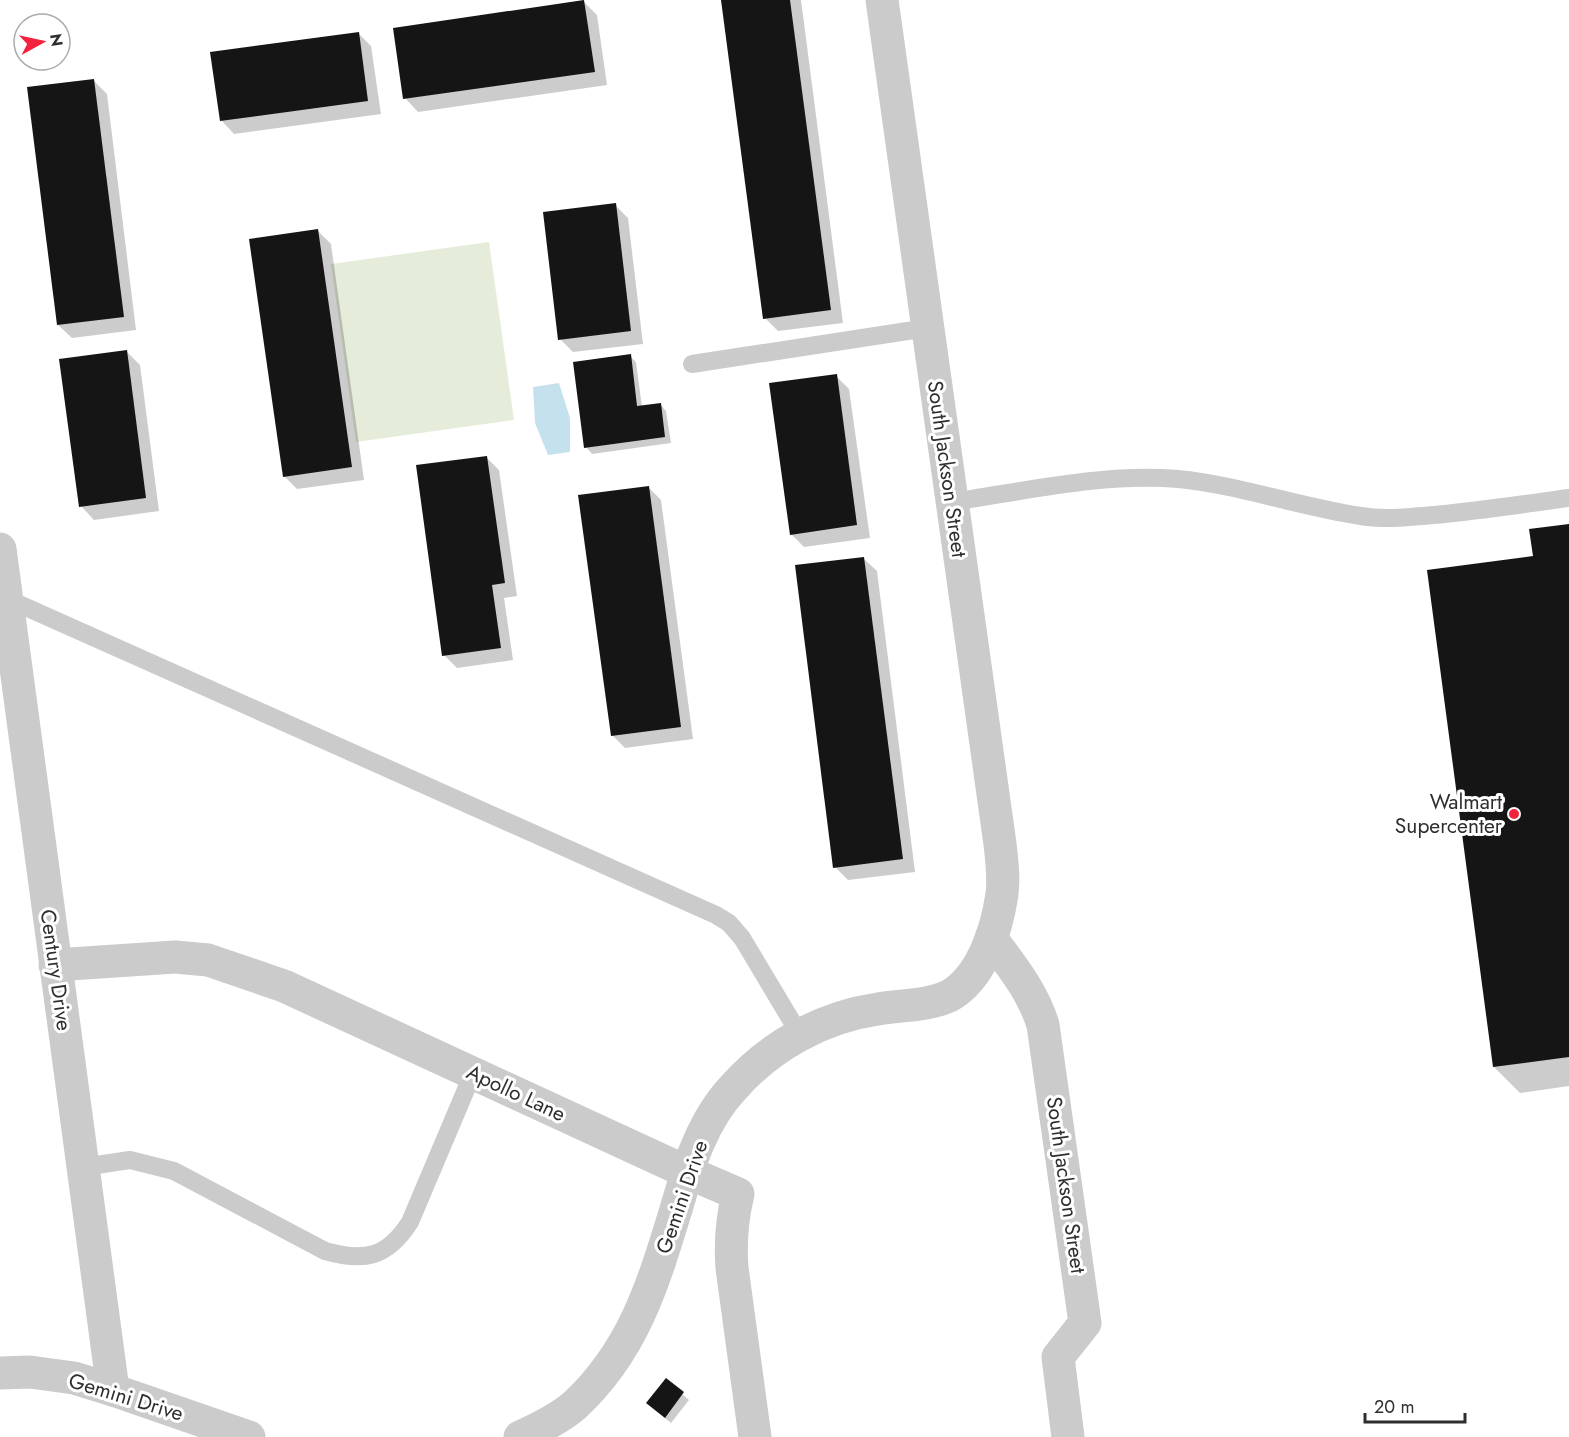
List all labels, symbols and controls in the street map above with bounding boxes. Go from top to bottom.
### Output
north arrow [12,12,72,72]
text: N [44,32,69,48]
street label: South Jackson Street [920,379,974,559]
place label: Walmart Supercenter [1395,787,1503,841]
marker: Walmart Supercenter [1507,807,1521,821]
street label: Century Drive [33,907,79,1033]
street label: Apollo Lane [462,1057,571,1129]
street label: South Jackson Street [1039,1095,1093,1275]
street label: Gemini Drive [649,1136,716,1258]
street label: Gemini Drive [65,1365,187,1429]
scale bar [1365,1386,1466,1424]
text: 20 m [1374,1394,1414,1420]

